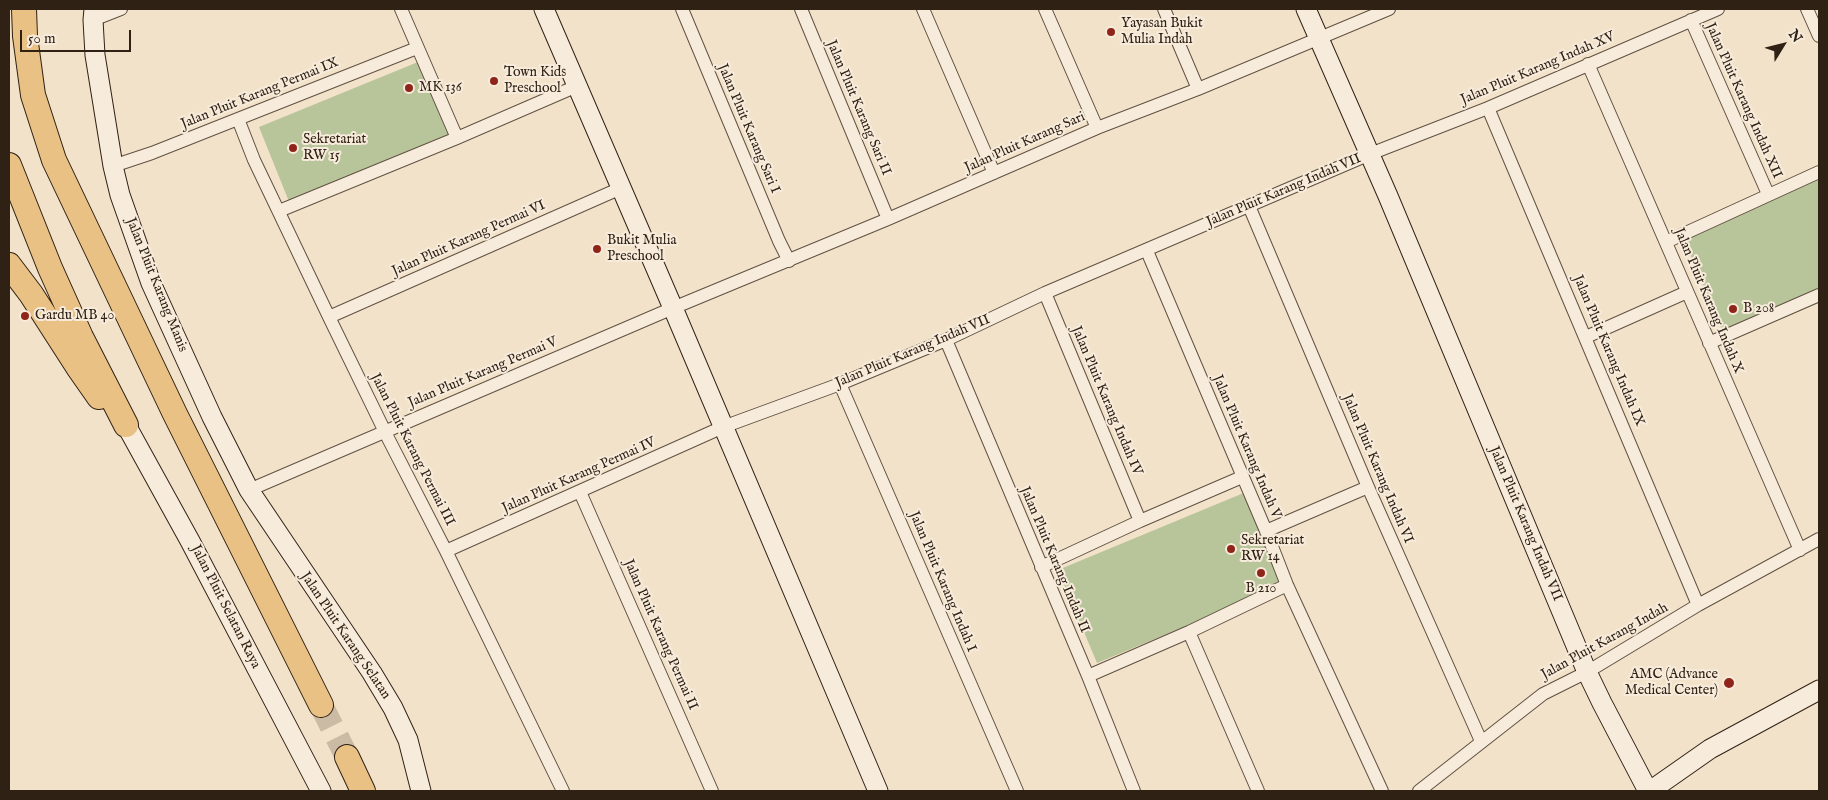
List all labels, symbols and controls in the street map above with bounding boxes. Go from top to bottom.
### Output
place label: Yayasan Bukit Mulia Indah [1121,16,1203,48]
scale bar [22,20,134,52]
street label: Jalan Pluit Karang Indah XII [1701,20,1785,182]
north arrow [1758,20,1808,70]
marker: Yayasan Bukit Mulia Indah [1105,26,1117,38]
text: N [1784,26,1806,46]
text: 50 m [28,29,56,48]
street label: Jalan Pluit Karang Indah XV [1458,29,1618,109]
street label: Jalan Pluit Karang Sari II [822,38,894,178]
street label: Jalan Pluit Karang Permai IX [179,55,341,133]
street label: Jalan Pluit Karang Sari I [713,62,783,196]
place label: Town Kids Preschool [504,65,566,98]
marker: Town Kids Preschool [488,75,500,87]
place label: MK 136 [419,80,462,96]
marker: MK 136 [403,82,415,94]
street label: Jalan Pluit Karang Sari [962,109,1088,177]
place label: Sekretariat RW 15 [303,132,366,164]
marker: Sekretariat RW 15 [287,142,299,154]
street label: Jalan Pluit Karang Indah VII [1204,151,1364,231]
street label: Jalan Pluit Karang Permai VI [390,198,548,280]
street label: Jalan Pluit Karang Manis [121,215,191,355]
street label: Jalan Pluit Karang Indah X [1670,226,1746,376]
place label: Bukit Mulia Preschool [607,233,676,266]
marker: Bukit Mulia Preschool [591,243,603,255]
street label: Jalan Pluit Karang Indah IX [1568,273,1648,429]
place label: B 208 [1743,301,1774,317]
marker: B 208 [1727,303,1739,315]
place label: Gardu MB 40 [35,308,114,324]
marker: Gardu MB 40 [19,310,31,322]
street label: Jalan Pluit Karang Indah VII [833,312,993,392]
street label: Jalan Pluit Karang Indah IV [1067,324,1145,478]
street label: Jalan Pluit Karang Permai V [406,334,560,412]
street label: Jalan Pluit Karang Permai III [366,371,458,529]
street label: Jalan Pluit Karang Indah V [1208,373,1284,521]
street label: Jalan Pluit Karang Indah VI [1338,392,1416,546]
street label: Jalan Pluit Karang Permai IV [500,435,658,517]
street label: Jalan Pluit Karang Indah VII [1485,444,1565,604]
street label: Jalan Pluit Karang Indah II [1015,484,1093,636]
street label: Jalan Pluit Karang Indah I [905,509,979,655]
place label: Sekretariat RW 14 [1241,533,1304,566]
street label: Jalan Pluit Selatan Raya [186,542,264,672]
marker: Sekretariat RW 14 [1225,543,1237,555]
street label: Jalan Pluit Karang Permai II [619,557,701,713]
marker: B 210 [1255,567,1267,579]
street label: Jalan Pluit Karang Selatan [296,569,394,703]
place label: B 210 [1246,581,1276,597]
street label: Jalan Pluit Karang Indah [1539,600,1671,684]
place label: AMC (Advance Medical Center) [1625,667,1718,700]
marker: AMC (Advance Medical Center) [1722,676,1736,690]

